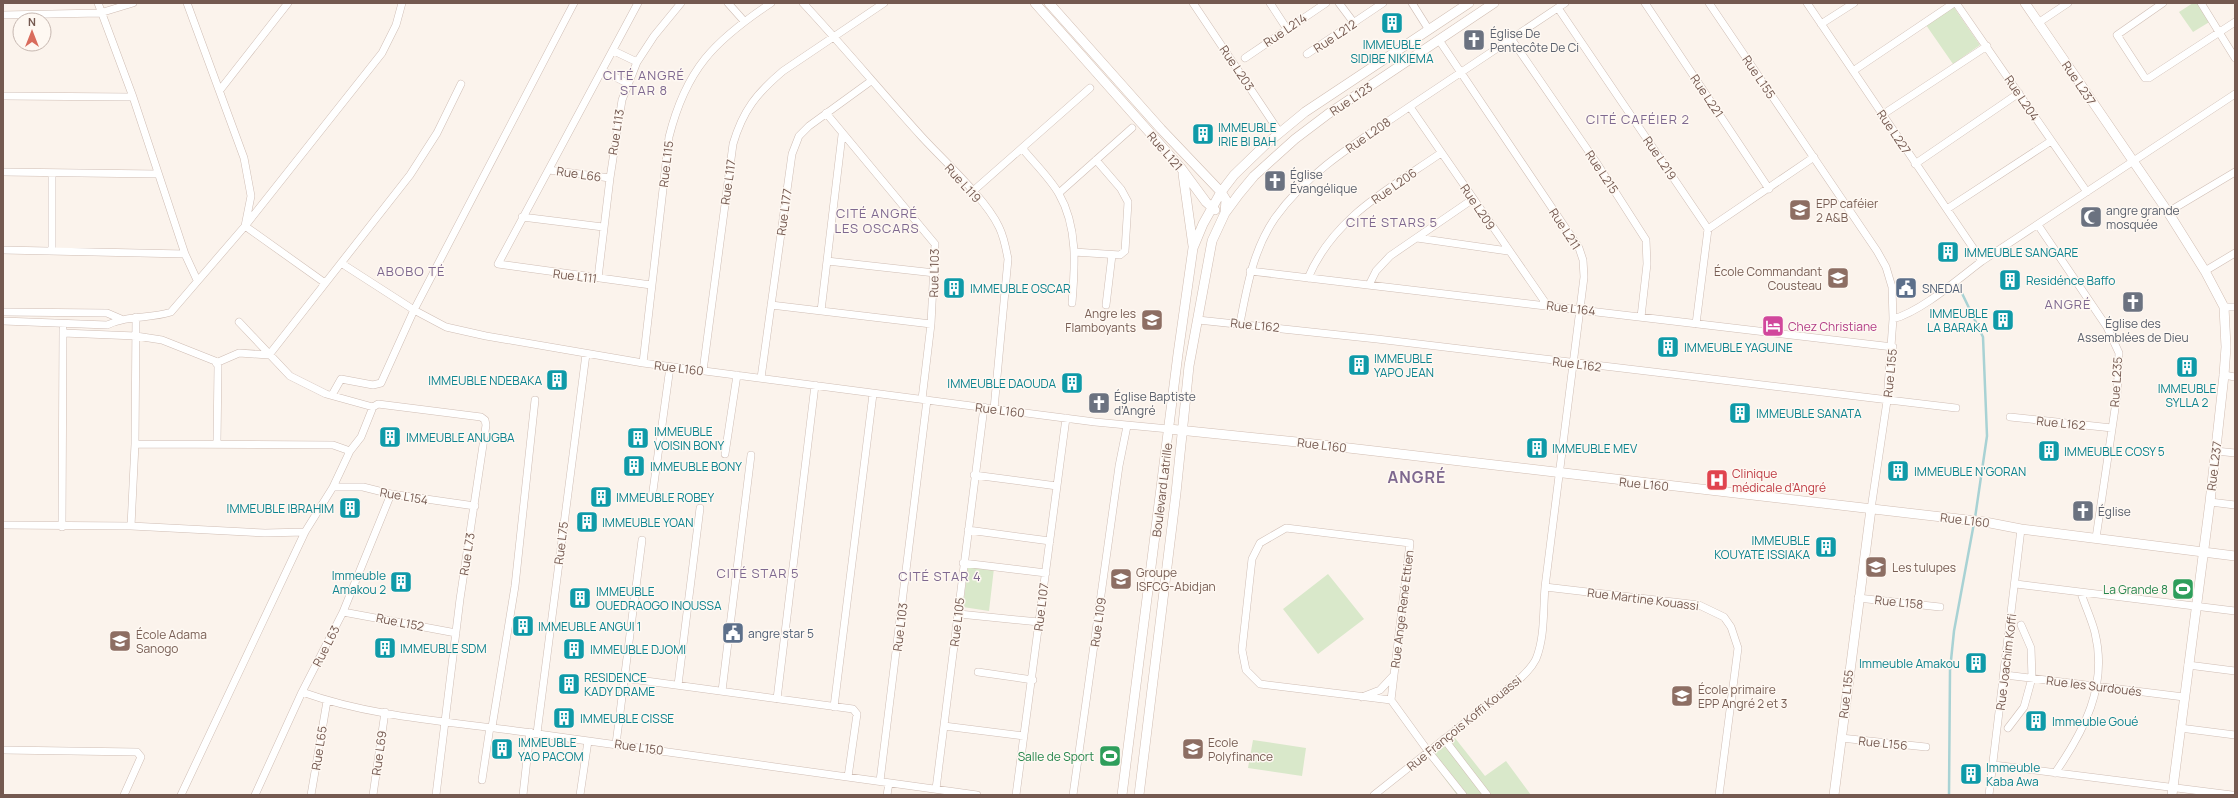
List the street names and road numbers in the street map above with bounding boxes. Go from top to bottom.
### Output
street label: Rue L214 [1260,9,1310,51]
street label: Rue L212 [1310,15,1360,57]
street label: Rue L203 [1216,42,1258,94]
street label: Rue L155 [1738,52,1780,102]
street label: Rue L237 [2058,58,2100,108]
street label: Rue L221 [1686,71,1728,121]
street label: Rue L204 [2001,72,2043,124]
street label: Rue L123 [1326,78,1376,120]
street label: Rue L227 [1873,107,1915,157]
street label: Rue L113 [604,108,628,156]
street label: Rue L208 [1342,113,1394,157]
street label: Rue L121 [1143,128,1187,174]
street label: Rue L219 [1639,133,1681,183]
street label: Rue L115 [655,140,677,188]
street label: Rue L215 [1581,147,1623,197]
street label: Rue L117 [716,158,740,206]
street label: Rue L119 [941,160,985,206]
street label: Rue L66 [555,162,603,186]
street label: Rue L206 [1368,164,1420,208]
street label: Rue L209 [1456,181,1500,233]
street label: Rue L177 [772,187,796,237]
street label: Rue L211 [1545,205,1585,253]
street label: Rue L103 [925,248,943,298]
street label: Rue L111 [552,265,598,287]
street label: Rue L164 [1545,297,1597,319]
street label: Rue L162 [1230,314,1281,336]
street label: Rue L155 [1879,348,1901,398]
street label: Rue L162 [1552,353,1603,375]
street label: Rue L235 [2106,356,2126,408]
street label: Rue L160 [653,357,705,379]
street label: Rue L160 [974,399,1026,421]
street label: Rue L162 [2036,412,2087,434]
street label: Rue L160 [1296,434,1348,456]
street label: Rue L237 [2203,440,2225,492]
street label: Boulevard Latrille [1148,442,1176,538]
street label: Rue L160 [1618,473,1670,495]
street label: Rue L154 [378,483,430,509]
street label: Rue L160 [1939,509,1991,531]
street label: Rue L75 [550,520,572,565]
street label: Rue L73 [455,531,479,577]
street label: Rue Ange René Ettien [1386,549,1418,669]
street label: Rue L107 [1030,582,1052,632]
street label: Rue Martine Kouassi [1586,584,1700,614]
street label: Rue L158 [1874,591,1924,613]
street label: Rue L105 [946,596,968,647]
street label: Rue L109 [1086,596,1110,648]
street label: Rue L103 [889,602,911,652]
street label: Rue L152 [375,609,425,635]
street label: Rue Joachim Koffi [1992,613,2020,711]
street label: Rue L63 [308,622,344,670]
street label: Rue L155 [1835,669,1857,719]
street label: Rue François Koffi Kouassi [1403,671,1525,775]
street label: Rue les Surdoués [2045,672,2143,700]
street label: Rue L65 [307,725,331,771]
street label: Rue L69 [367,730,391,776]
street label: Rue L156 [1858,732,1908,754]
street label: Rue L150 [613,735,665,759]

